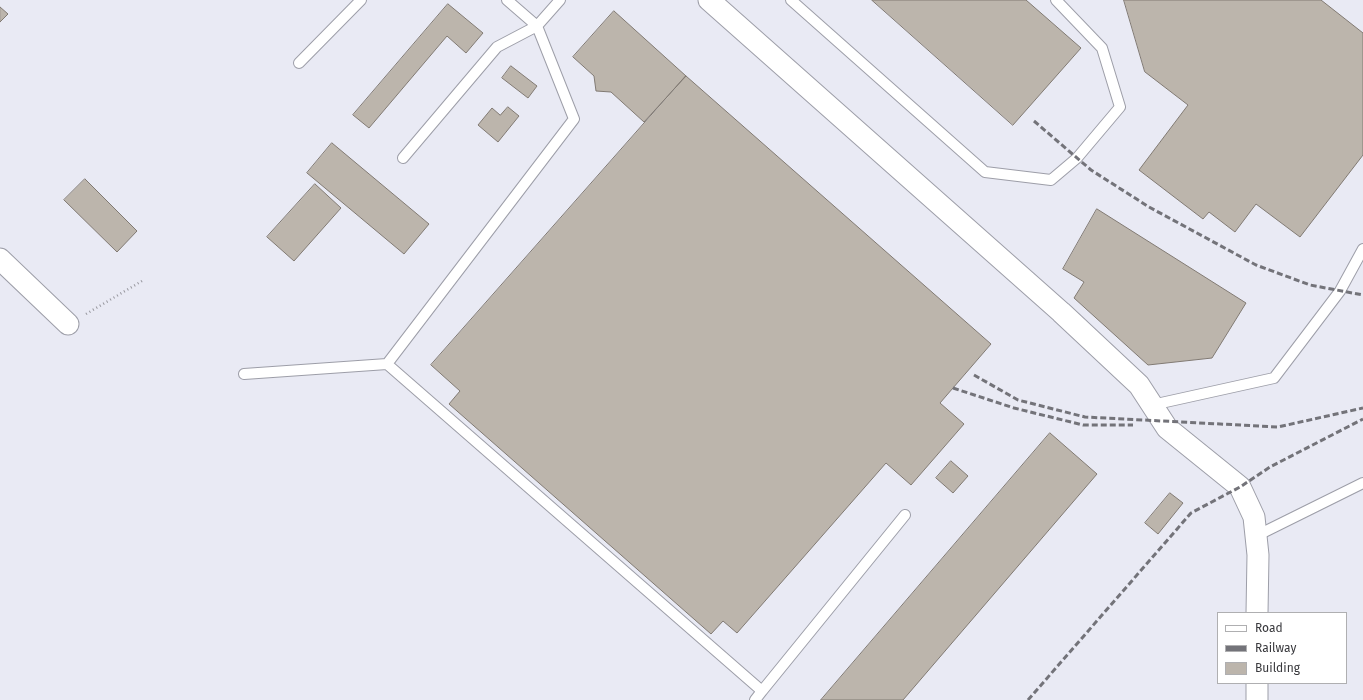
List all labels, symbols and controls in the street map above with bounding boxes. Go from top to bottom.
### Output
legend [1217,612,1347,684]
text: Road [1255,621,1283,635]
text: Railway [1255,641,1296,655]
text: Building [1255,661,1300,675]

